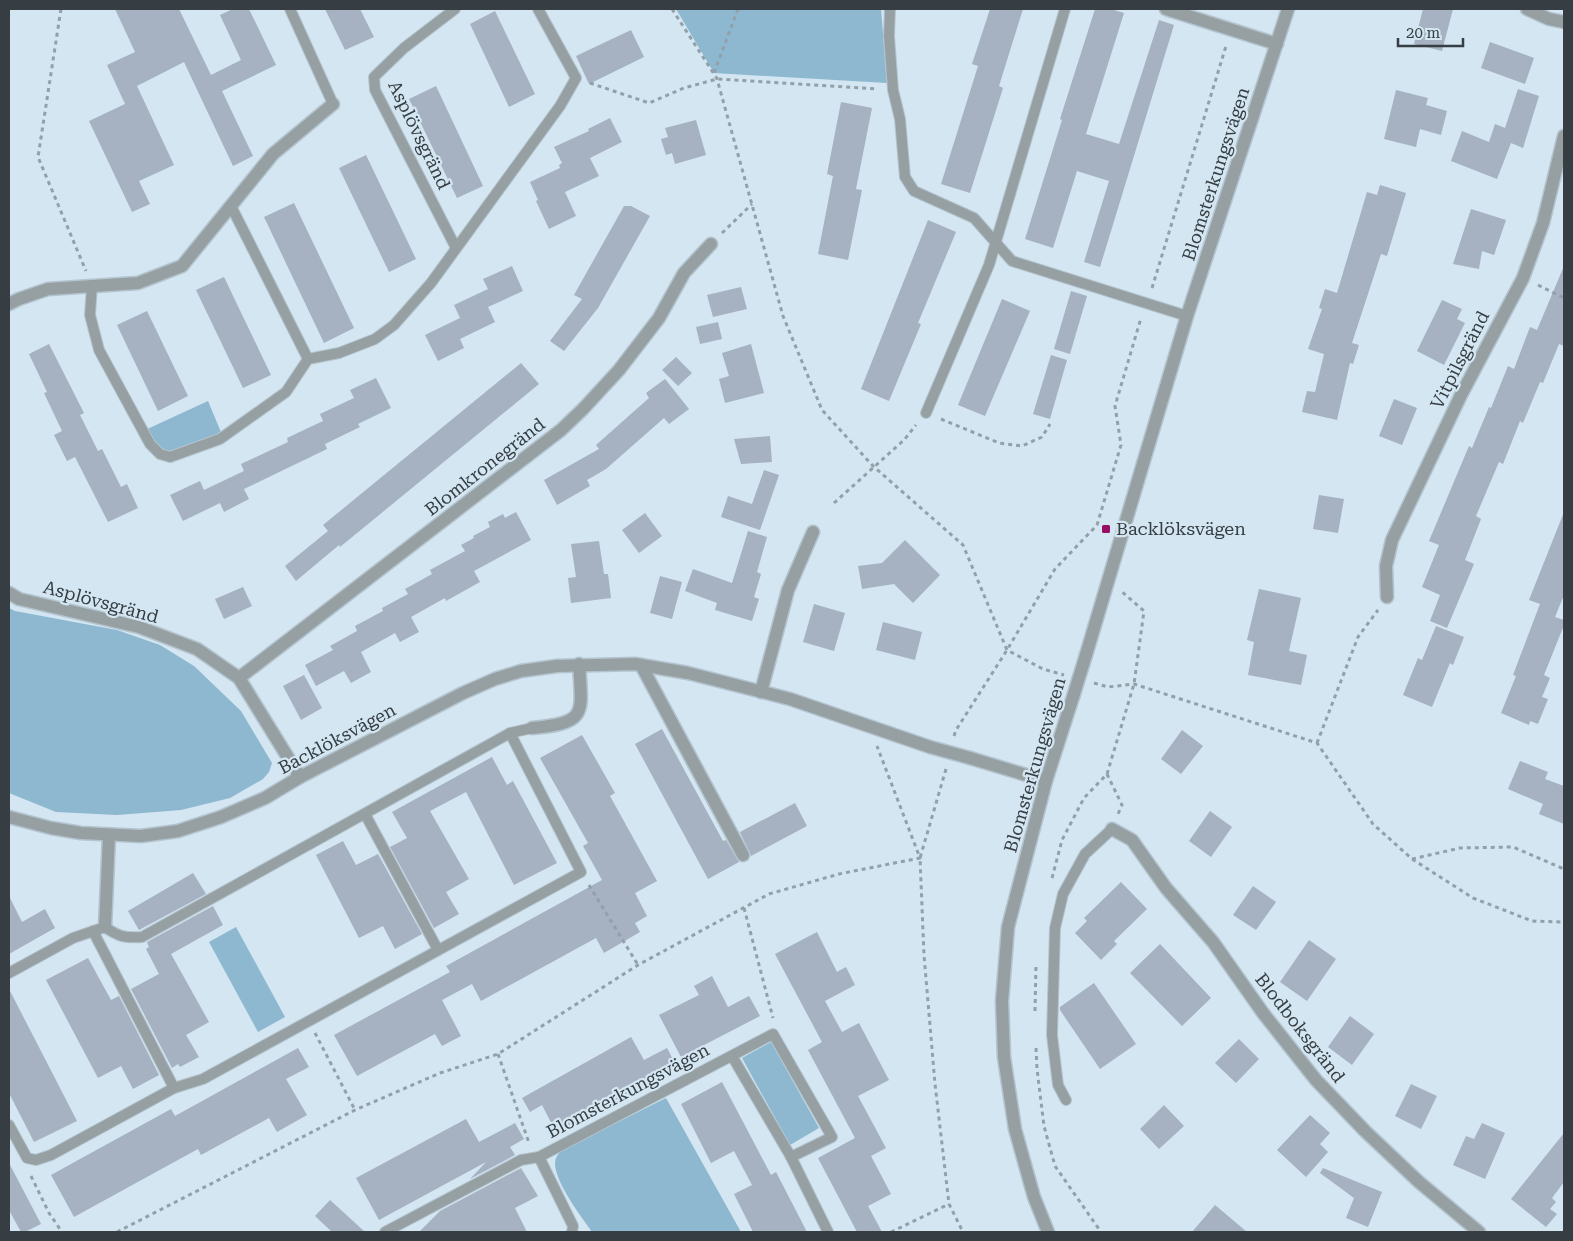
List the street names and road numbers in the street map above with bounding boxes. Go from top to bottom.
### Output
street label: Asplövsgränd [384,77,455,193]
street label: Blomsterkungsvägen [1178,84,1254,263]
street label: Vitpilsgränd [1426,307,1493,412]
street label: Blomkronegränd [421,413,549,520]
street label: Asplövsgränd [41,576,161,627]
street label: Blomsterkungsvägen [999,675,1070,855]
street label: Backlöksvägen [275,699,399,778]
street label: Blodboksgränd [1251,969,1350,1087]
street label: Blomsterkungsvägen [543,1039,713,1142]

